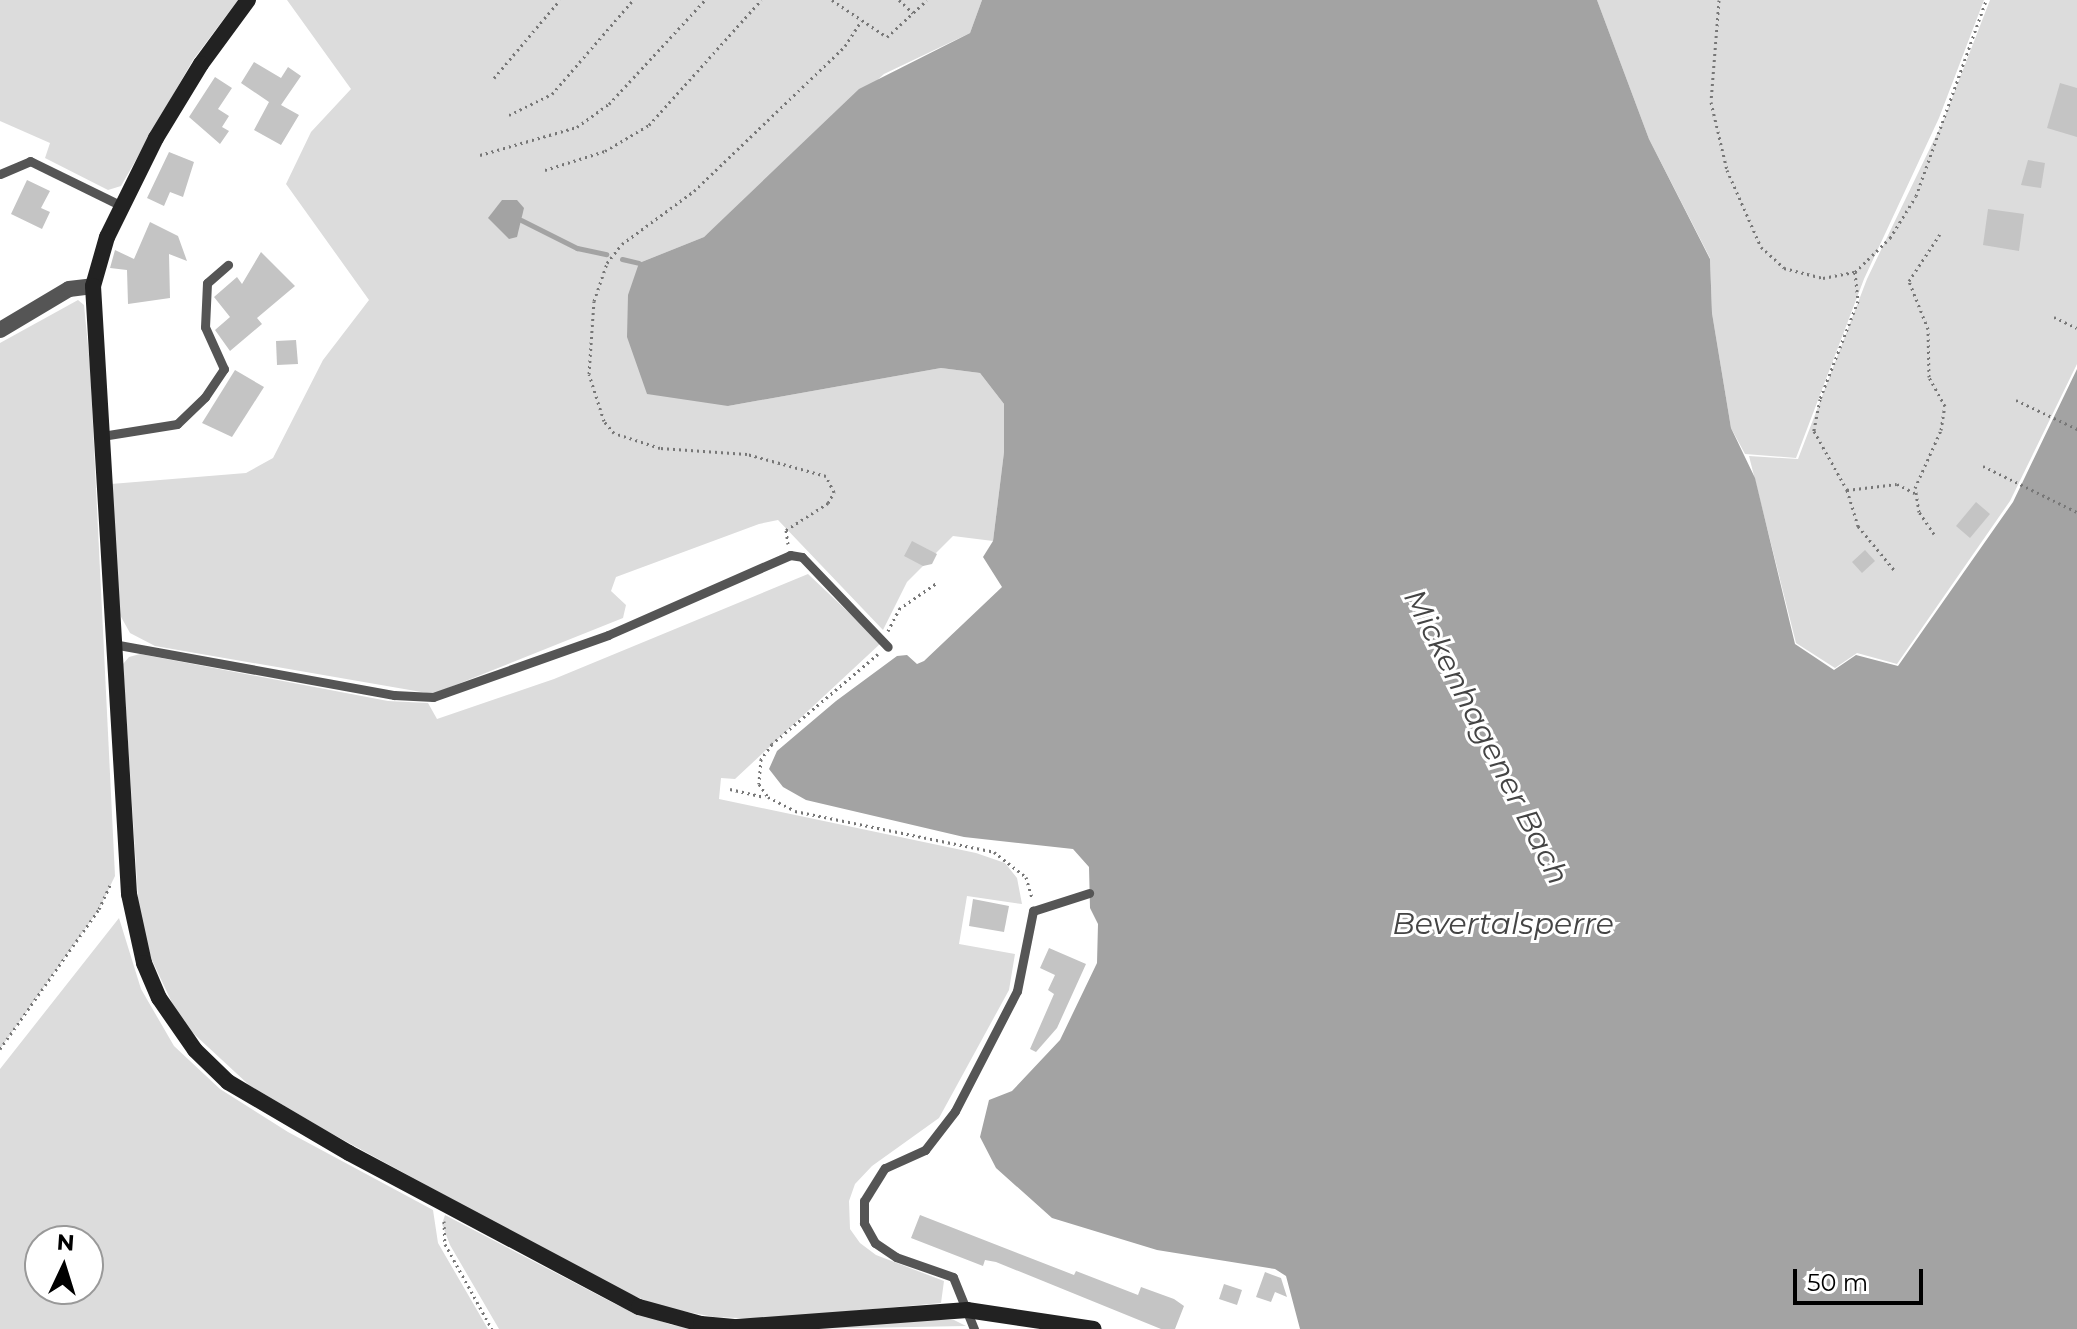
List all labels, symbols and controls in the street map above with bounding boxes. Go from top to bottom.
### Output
water label: Mickenhagener Bach [1396,583,1576,891]
water label: Bevertalsperre [1392,906,1614,942]
north arrow [24,1225,104,1305]
text: N [56,1228,75,1257]
scale bar [1797,1253,1927,1303]
text: 50 m [1807,1268,1868,1297]

